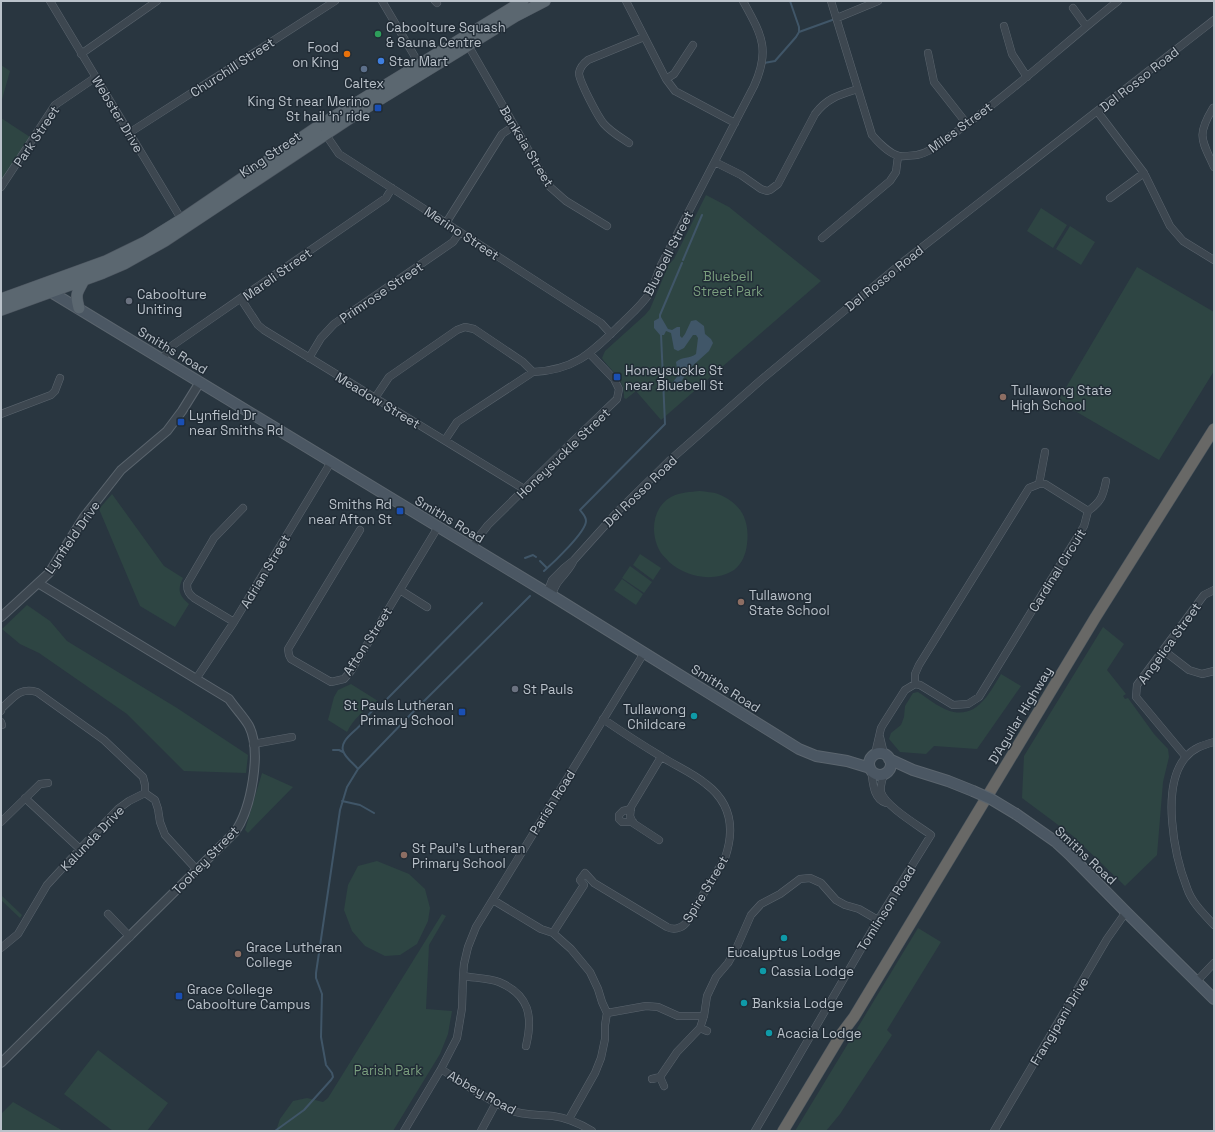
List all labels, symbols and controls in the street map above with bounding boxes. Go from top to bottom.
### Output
place label: Caboolture Squash & Sauna Centre [386,19,506,51]
marker: Caboolture Squash & Sauna Centre [373,29,383,39]
street label: Churchill Street [187,34,278,101]
place label: Food on King [292,39,339,71]
street label: Del Rosso Road [1096,43,1182,116]
marker: Food on King [342,49,352,59]
place label: Star Mart [389,53,448,70]
marker: Star Mart [376,56,386,66]
marker: Caltex [359,64,369,74]
street label: Webster Drive [88,73,147,156]
place label: Caltex [344,75,384,92]
place label: King St near Merino St hail 'n' ride [248,93,370,125]
street label: Miles Street [925,98,996,156]
street label: Park Street [10,102,63,170]
marker: King St near Merino St hail 'n' ride [373,103,383,113]
street label: Banksia Street [496,103,557,190]
street label: King Street [236,128,304,181]
street label: Merino Street [421,203,502,264]
street label: Bluebell Street [640,208,697,298]
street label: Del Rosso Road [842,242,927,315]
street label: Mareli Street [239,244,315,304]
street label: Primrose Street [336,258,426,327]
park label: Bluebell Street Park [693,268,763,300]
place label: Caboolture Uniting [137,286,207,318]
marker: Caboolture Uniting [124,296,134,306]
street label: Smiths Road [135,323,211,378]
place label: Honeysuckle St near Bluebell St [625,362,724,394]
street label: Meadow Street [332,368,423,432]
marker: Honeysuckle St near Bluebell St [612,372,622,382]
place label: Tullawong State High School [1011,382,1112,414]
marker: Tullawong State High School [998,392,1008,402]
street label: Honeysuckle Street [513,404,614,502]
place label: Lynfield Dr near Smiths Rd [189,407,283,439]
marker: Lynfield Dr near Smiths Rd [176,417,186,427]
street label: Del Rosso Road [600,452,681,531]
street label: Smiths Road [412,492,488,547]
place label: Smiths Rd near Afton St [308,496,392,528]
street label: Lynfield Drive [41,498,104,577]
marker: Smiths Rd near Afton St [395,506,405,516]
street label: Cardinal Circuit [1025,525,1090,615]
street label: Adrian Street [237,531,294,611]
place label: Tullawong State School [749,587,830,619]
marker: Tullawong State School [736,597,746,607]
street label: Angelica Street [1134,599,1205,687]
street label: Afton Street [339,604,396,679]
street label: Smiths Road [688,660,763,716]
street label: D'Aguilar Highway [985,663,1056,767]
place label: St Pauls [523,681,573,698]
marker: St Pauls [510,684,520,694]
place label: St Pauls Lutheran Primary School [344,697,454,729]
place label: Tullawong Childcare [623,701,686,733]
marker: St Pauls Lutheran Primary School [457,707,467,717]
marker: Tullawong Childcare [689,711,699,721]
street label: Parish Road [526,767,579,838]
street label: Kalunda Drive [57,802,128,875]
street label: Toohey Street [168,822,242,898]
street label: Smiths Road [1051,822,1120,888]
place label: St Paul's Lutheran Primary School [412,840,526,872]
marker: St Paul's Lutheran Primary School [399,850,409,860]
street label: Spire Street [679,853,732,926]
street label: Tomlinson Road [853,862,920,954]
marker: Eucalyptus Lodge [779,933,789,943]
place label: Grace Lutheran College [246,939,342,971]
place label: Eucalyptus Lodge [727,944,841,961]
marker: Grace Lutheran College [233,949,243,959]
place label: Cassia Lodge [771,963,854,980]
marker: Cassia Lodge [758,966,768,976]
street label: Frangipani Drive [1026,974,1093,1069]
place label: Grace College Caboolture Campus [187,981,310,1013]
marker: Grace College Caboolture Campus [174,991,184,1001]
place label: Banksia Lodge [752,995,843,1012]
marker: Banksia Lodge [739,998,749,1008]
place label: Acacia Lodge [777,1025,862,1042]
marker: Acacia Lodge [764,1028,774,1038]
park label: Parish Park [354,1062,422,1079]
street label: Abbey Road [444,1067,519,1118]

